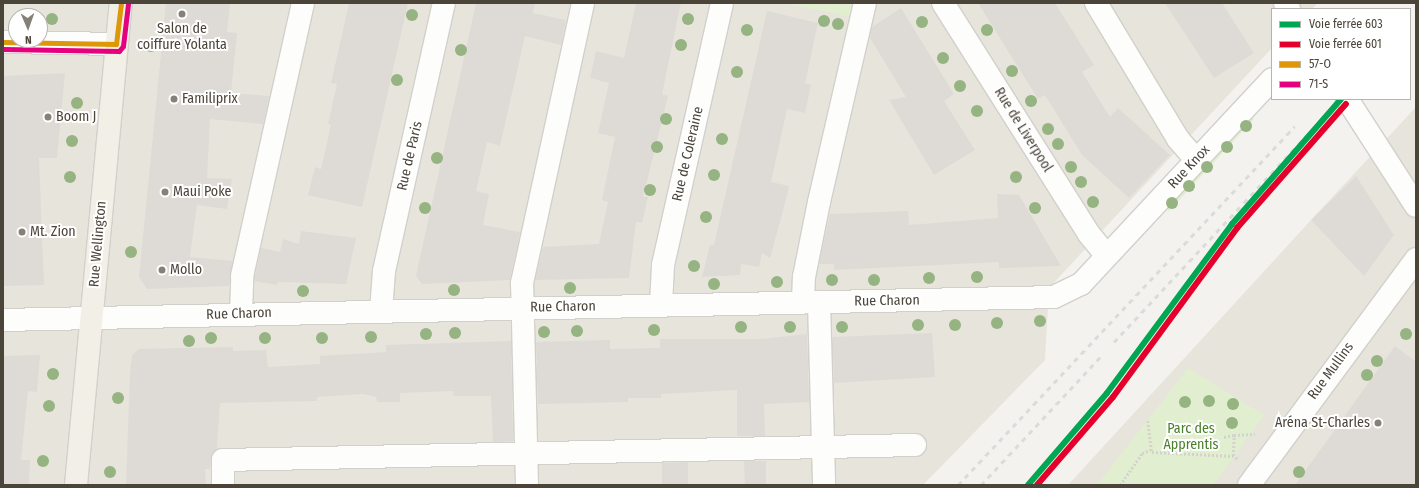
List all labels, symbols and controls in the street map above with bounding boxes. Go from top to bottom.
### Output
north arrow [8,8,48,48]
legend [1271,8,1411,100]
marker: Salon de coiffure Yolanta [177,9,187,19]
text: Voie ferrée 603 [1309,17,1383,31]
place label: Salon de coiffure Yolanta [137,21,227,54]
text: N [25,33,32,46]
text: Voie ferrée 601 [1309,37,1382,51]
text: 57-O [1309,57,1331,71]
text: 71-S [1309,77,1328,91]
street label: Rue de Liverpool [990,85,1056,175]
place label: Familiprix [182,91,238,107]
marker: Familiprix [169,94,179,104]
street label: Rue de Coleraine [669,105,707,203]
place label: Boom J [56,109,96,125]
marker: Boom J [43,112,53,122]
street label: Rue de Paris [394,120,426,192]
street label: Rue Knox [1165,142,1213,192]
place label: Maui Poke [173,184,232,200]
marker: Maui Poke [160,187,170,197]
street label: Rue Wellington [86,200,110,288]
place label: Mt. Zion [30,224,76,240]
marker: Mt. Zion [17,227,27,237]
place label: Mollo [170,262,202,278]
marker: Mollo [157,265,167,275]
street label: Rue Charon [854,292,920,310]
street label: Rue Charon [530,298,596,316]
street label: Rue Charon [206,304,272,324]
street label: Rue Mullins [1305,339,1357,403]
place label: Aréna St-Charles [1275,415,1370,431]
marker: Aréna St-Charles [1373,418,1383,428]
park label: Parc des Apprentis [1163,421,1219,454]

